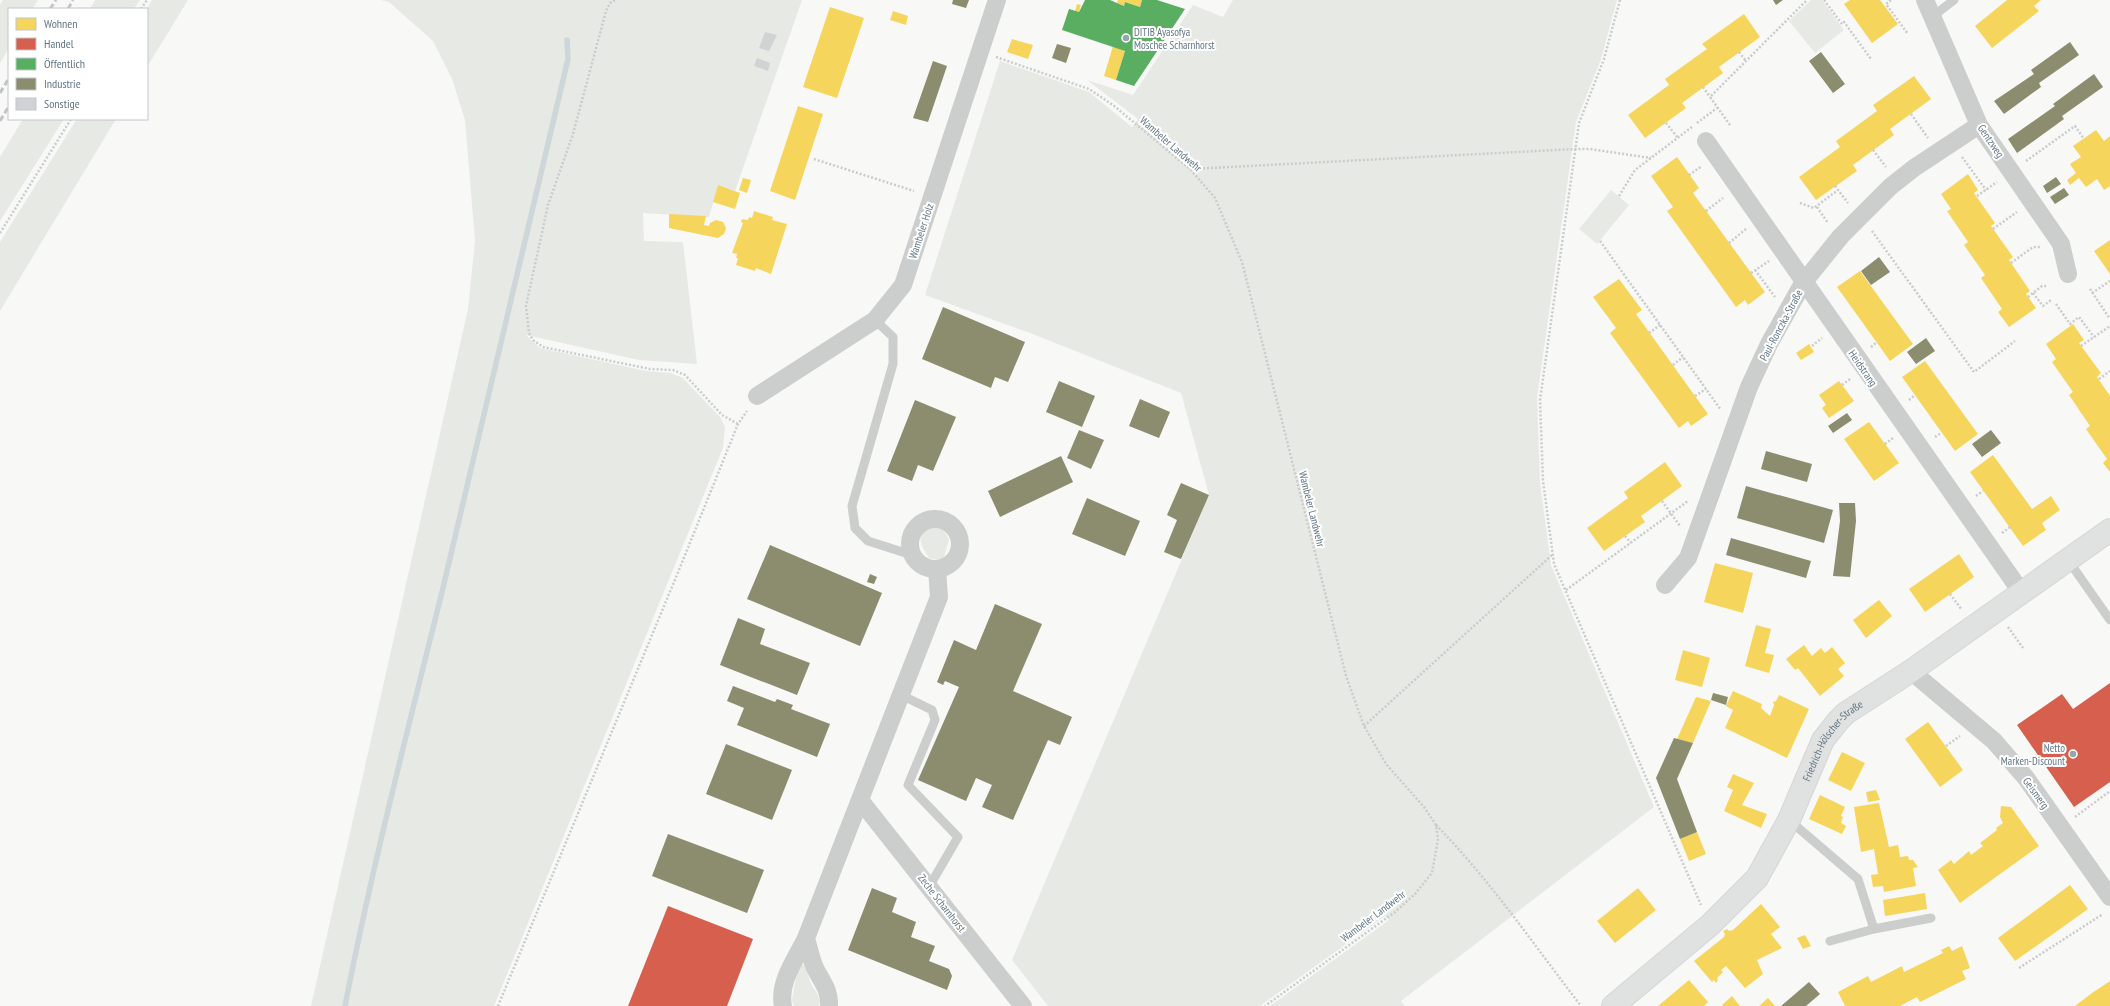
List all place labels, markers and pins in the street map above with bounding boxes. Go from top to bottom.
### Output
place label: DITIB Ayasofya Moschee Scharnhorst [1134,25,1215,52]
marker: DITIB Ayasofya Moschee Scharnhorst [1121,33,1131,43]
place label: Netto Marken-Discount [2001,741,2065,768]
marker: Netto Marken-Discount [2068,749,2078,759]

